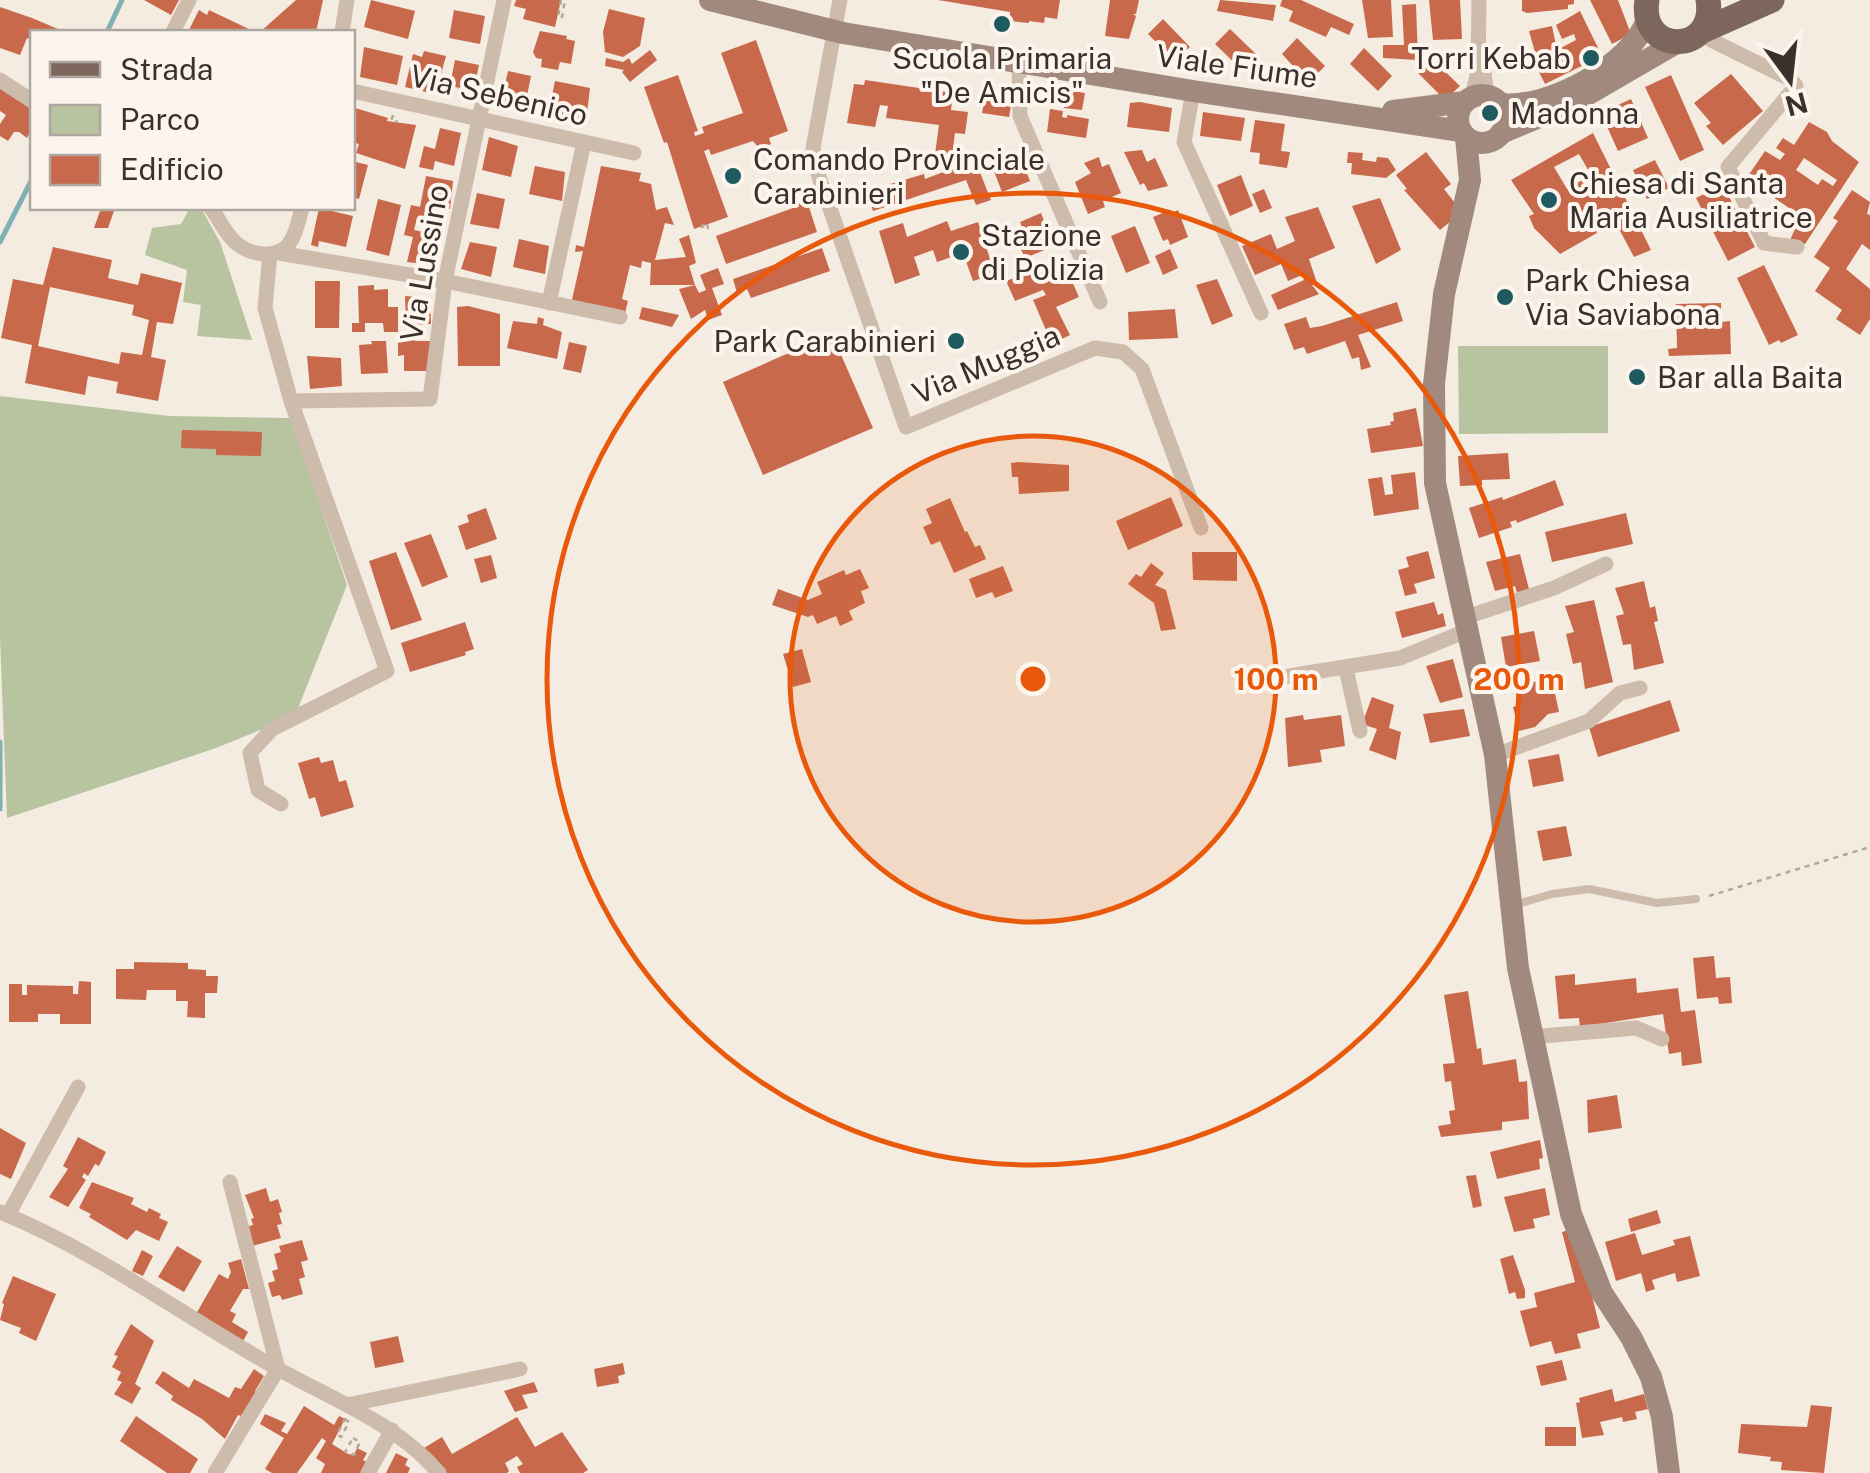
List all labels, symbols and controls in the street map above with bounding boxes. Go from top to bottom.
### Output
marker: Scuola Primaria "De Amicis" [991,13,1013,35]
legend [30,30,355,210]
north arrow [1740,30,1840,130]
street label: Viale Fiume [1154,37,1320,95]
place label: Scuola Primaria "De Amicis" [892,40,1112,110]
place label: Torri Kebab [1411,40,1571,76]
marker: Torri Kebab [1580,47,1602,69]
text: Strada [120,51,213,87]
street label: Via Sebenico [407,57,591,133]
text: N [1782,86,1811,123]
place label: Madonna [1510,95,1639,131]
text: Parco [120,101,200,137]
marker: Madonna [1479,102,1501,124]
place label: Comando Provinciale Carabinieri [753,141,1045,211]
text: Edificio [120,151,224,187]
marker: Comando Provinciale Carabinieri [722,165,744,187]
place label: Chiesa di Santa Maria Ausiliatrice [1569,165,1813,235]
street label: Via Lussino [393,182,455,344]
marker: Chiesa di Santa Maria Ausiliatrice [1538,189,1560,211]
place label: Stazione di Polizia [981,217,1104,287]
marker: Stazione di Polizia [950,241,972,263]
place label: Park Chiesa Via Saviabona [1525,262,1720,332]
marker: Park Chiesa Via Saviabona [1494,286,1516,308]
street label: Via Muggia [907,317,1065,411]
place label: Park Carabinieri [714,323,936,359]
marker: Park Carabinieri [945,330,967,352]
place label: Bar alla Baita [1657,359,1843,395]
marker: Bar alla Baita [1626,366,1648,388]
centre of rings [1015,661,1051,697]
text: 100 m [1233,661,1319,697]
text: 200 m [1473,661,1565,697]

